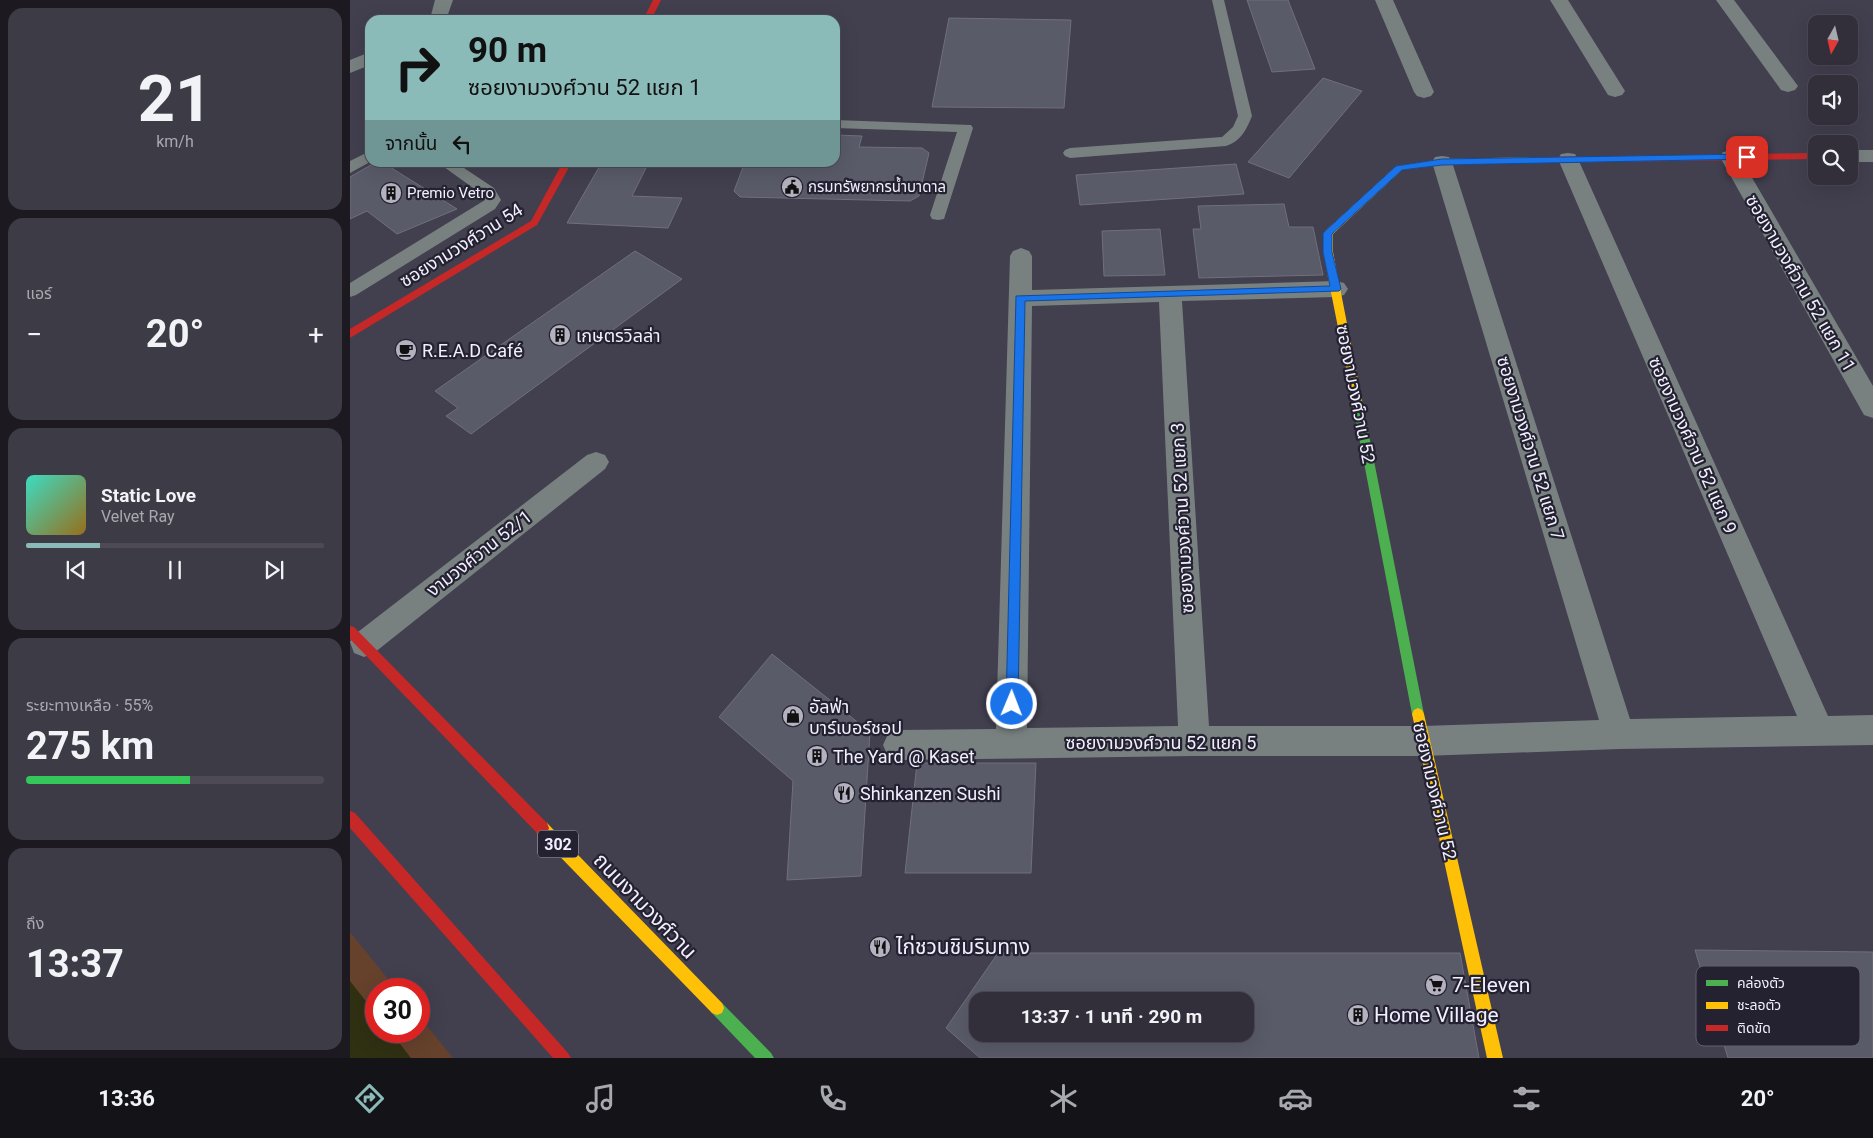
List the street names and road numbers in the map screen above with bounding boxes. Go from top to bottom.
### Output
street label: ซอยงามวงศ์วาน 52 แยก 11 [1742,191,1860,375]
street label: ซอยงามวงศ์วาน 54 [396,199,526,291]
street label: ซอยงามวงศ์วาน 52 [1332,323,1380,465]
street label: ซอยงามวงศ์วาน 52 แยก 9 [1645,353,1741,537]
street label: ซอยงามวงศ์วาน 52 แยก 7 [1493,354,1569,542]
street label: ซอยงามวงศ์วาน 52 แยก 3 [1167,422,1197,614]
street label: งามวงศ์วาน 52/1 [422,506,536,600]
street label: ซอยงามวงศ์วาน 52 [1409,720,1461,862]
street label: ซอยงามวงศ์วาน 52 แยก 5 [1065,732,1257,753]
road number: 302 [538,831,578,858]
street label: ถนนงามวงศ์วาน [589,848,701,964]

